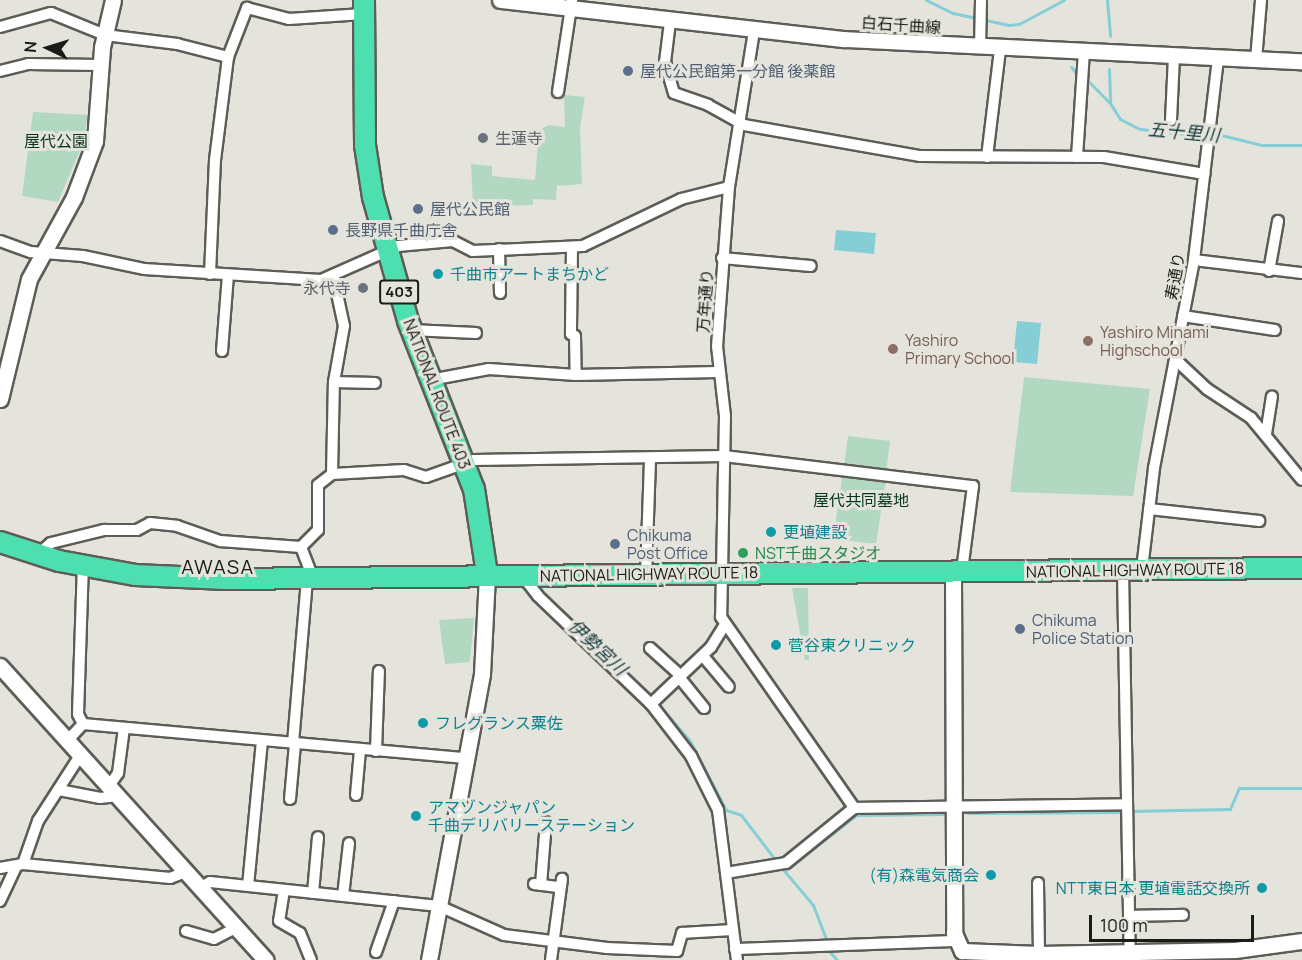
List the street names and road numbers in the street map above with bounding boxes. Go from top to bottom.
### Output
street label: 白石千曲線 [860,13,942,37]
street label: 寿通り [1161,251,1189,301]
street label: 万年通り [693,268,717,334]
road number: 403 [378,280,420,304]
street label: NATIONAL ROUTE 403 [399,316,475,472]
street label: NATIONAL HIGHWAY ROUTE 18 [1025,558,1245,582]
street label: NATIONAL HIGHWAY ROUTE 18 [539,562,759,586]

